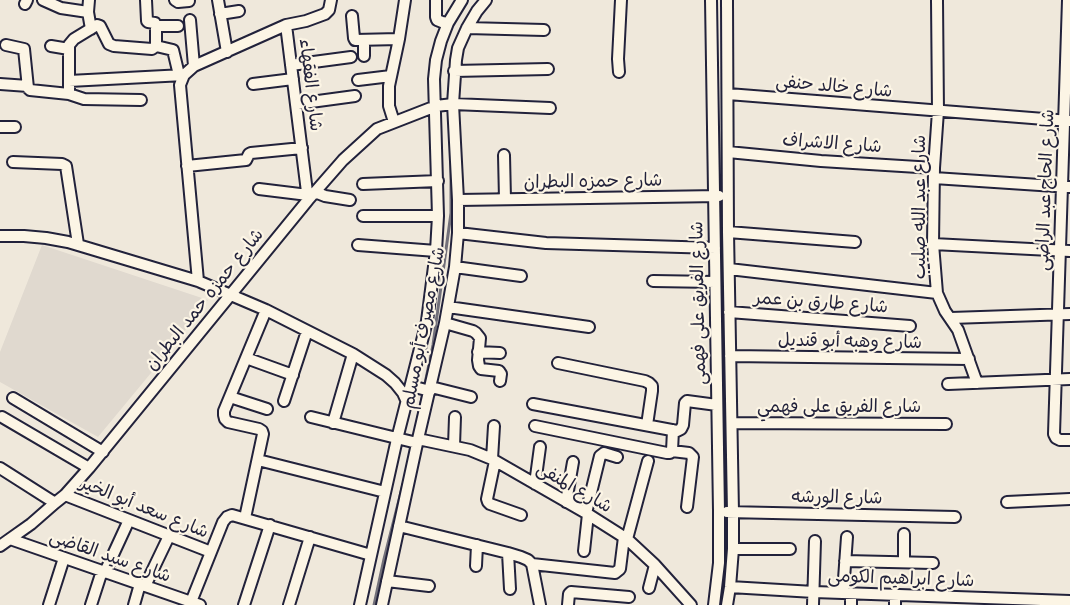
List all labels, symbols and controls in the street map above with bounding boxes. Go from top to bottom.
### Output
street label: شارع الفقهاء [294,37,326,133]
street label: شارع خالد حنفى [775,71,893,103]
street label: شارع الحاج عبد الراضى [1032,109,1060,271]
street label: شارع الاشراف [782,130,882,158]
street label: شارع عبد الله صليب [909,135,931,279]
street label: شارع حمزه البطران [524,170,662,194]
street label: شارع الفريق على فهمى [687,221,711,385]
street label: شارع حمزه حمد البطران [141,225,269,375]
street label: شارع مصرف أبو مسلم [398,245,450,411]
street label: شارع طارق بن عمر [753,288,889,318]
street label: شارع وهبه أبو قنديل [778,330,922,354]
street label: شارع الفريق على فهمي [757,396,921,418]
street label: شارع المنفى [532,458,616,518]
street label: شارع سعد أبو الخير [76,472,212,544]
street label: شارع الورشه [791,486,883,510]
street label: شارع سيد القاضى [47,526,173,588]
street label: شارع ابراهيم الكومى [827,566,975,592]

